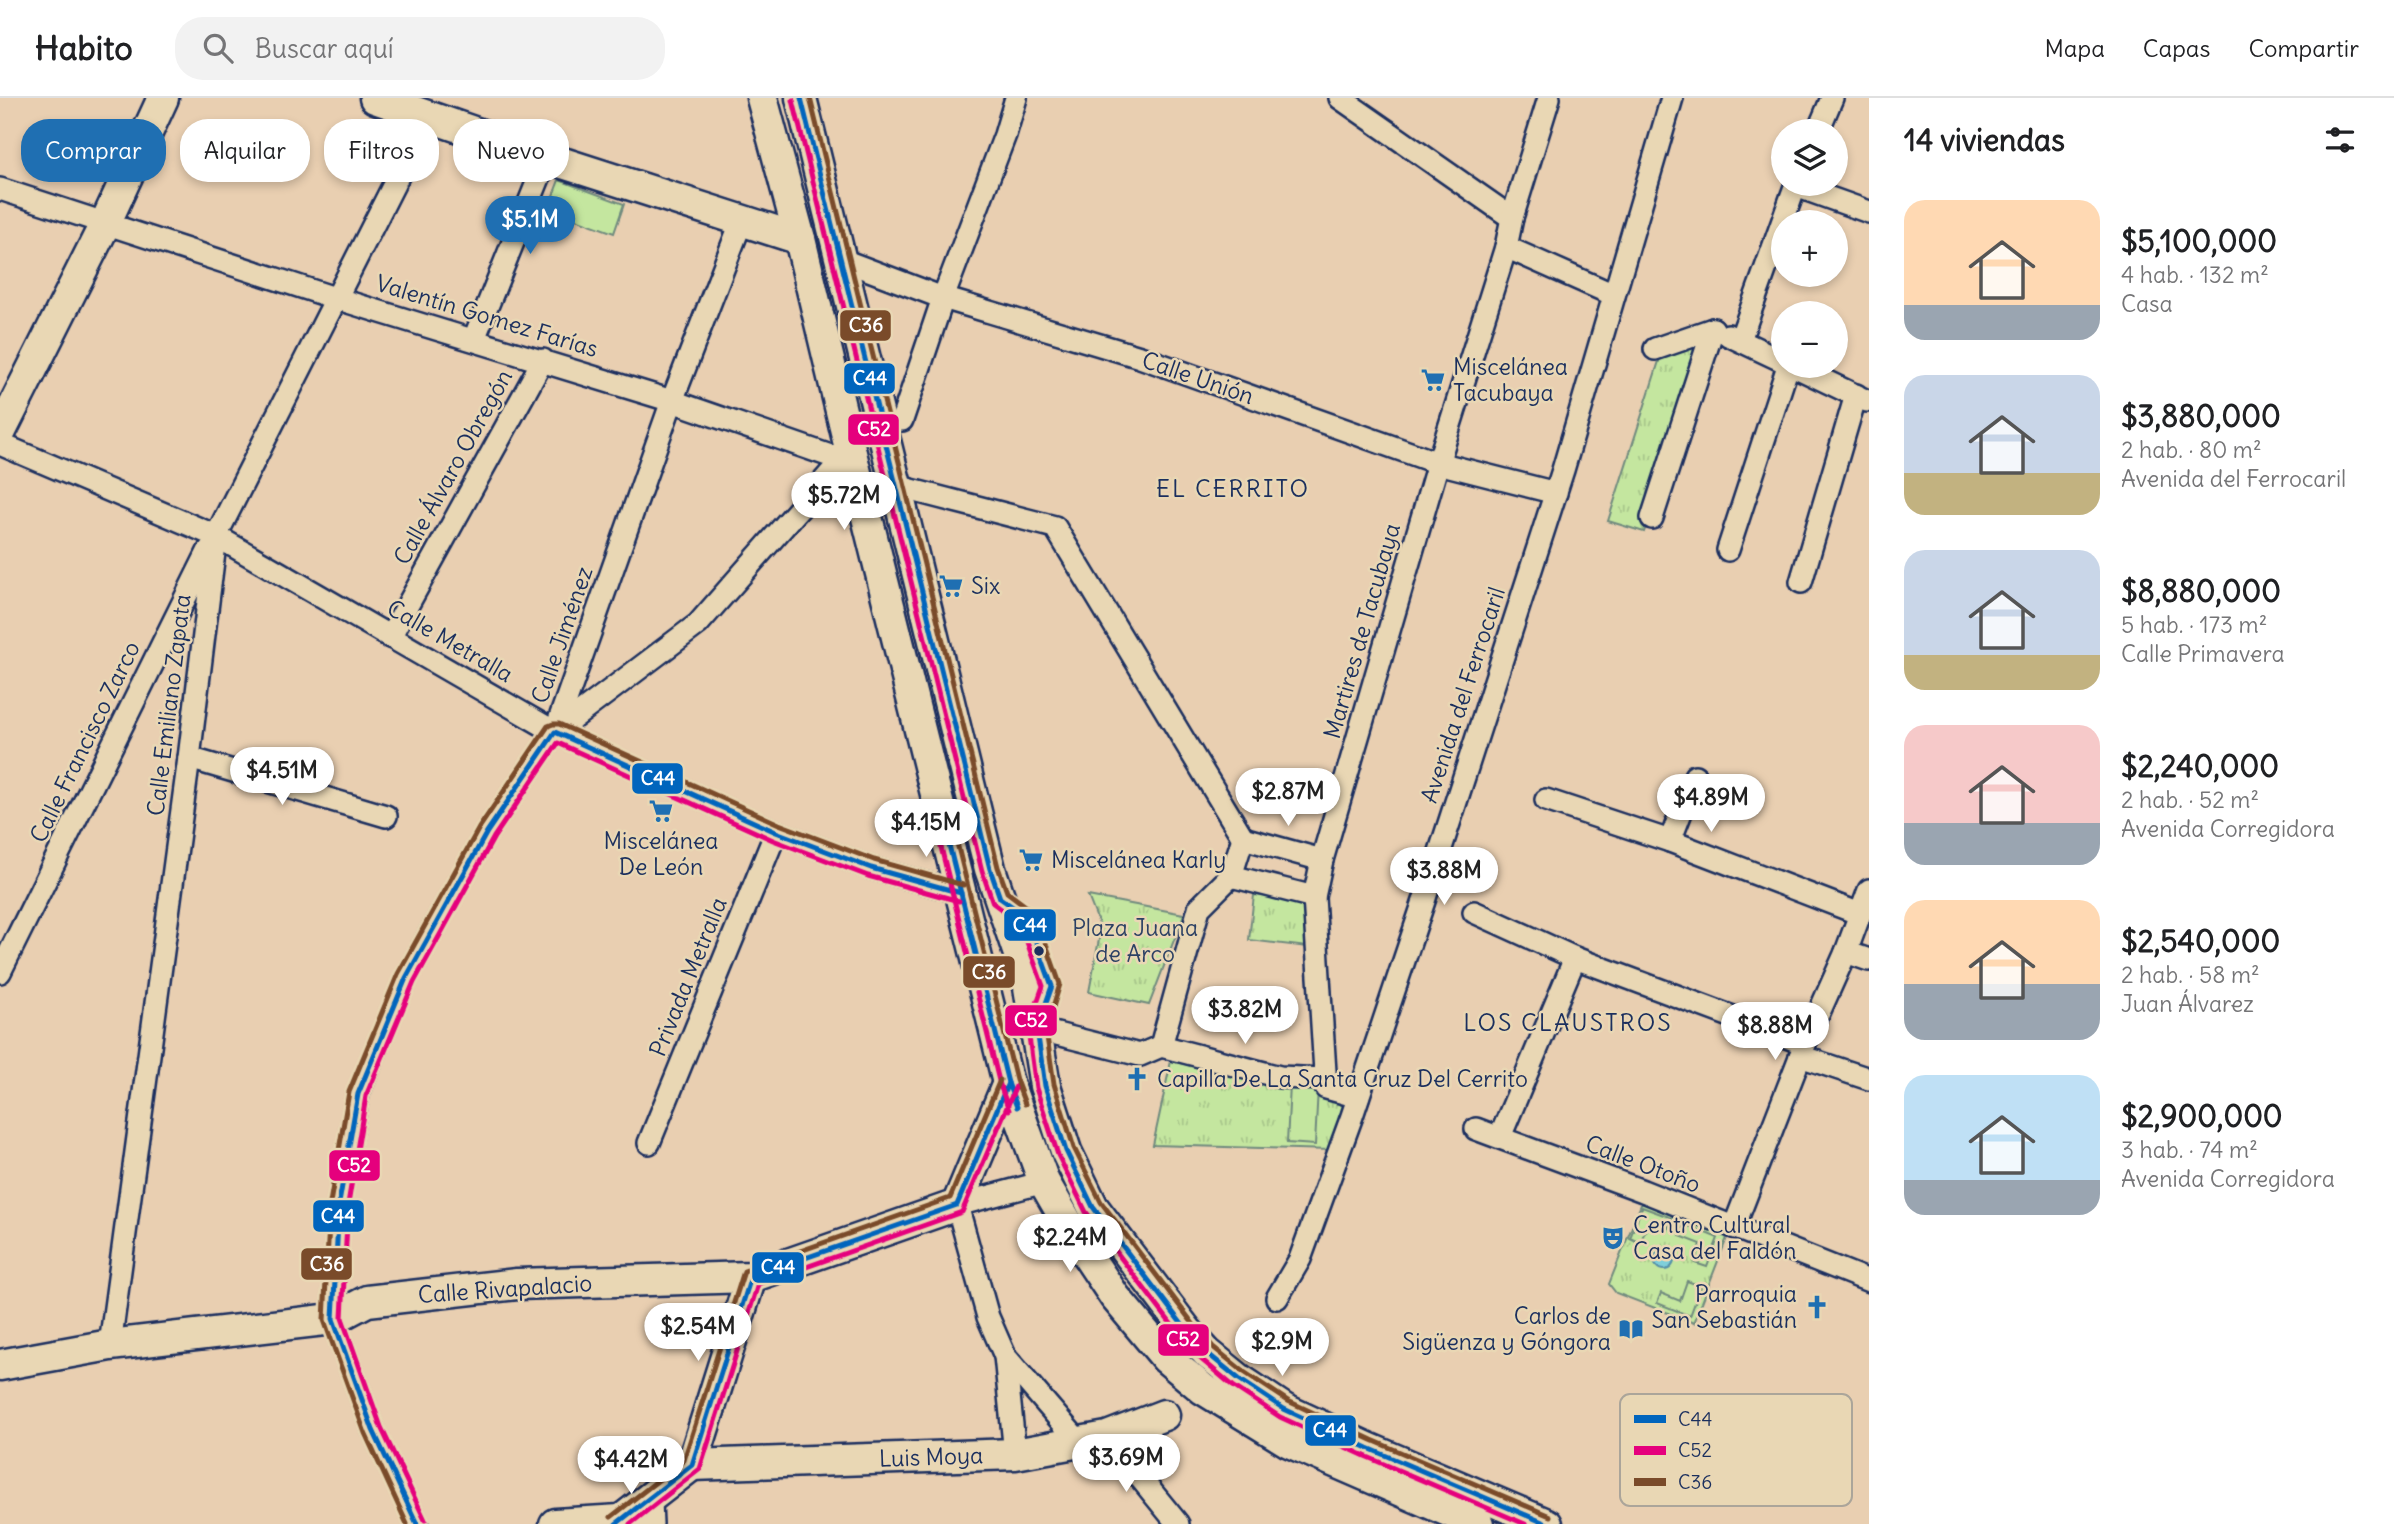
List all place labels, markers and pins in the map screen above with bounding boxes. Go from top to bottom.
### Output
pin: $5.1M [481,197,579,256]
place label: Miscelánea Tacubaya [1453,352,1568,407]
supermarket icon: Miscelánea Tacubaya [1419,366,1447,394]
pin: $5.72M [787,472,901,532]
place label: Six [971,571,1000,600]
supermarket icon: Six [937,572,965,600]
pin: $4.51M [225,748,339,807]
pin: $2.87M [1231,768,1345,828]
pin: $4.89M [1654,774,1768,834]
supermarket icon: Miscelánea De León [647,797,675,825]
pin: $4.15M [869,800,983,859]
place label: Miscelánea De León [604,826,719,881]
place label: Miscelánea Karly [1051,845,1226,874]
supermarket icon: Miscelánea Karly [1017,846,1045,874]
pin: $3.88M [1387,848,1501,907]
unlabelled marker [1032,944,1046,958]
pin: $3.82M [1188,986,1302,1046]
pin: $8.88M [1718,1002,1832,1062]
place label: Capilla De La Santa Cruz Del Cerrito [1157,1064,1528,1093]
church icon: Capilla De La Santa Cruz Del Cerrito [1123,1065,1151,1093]
place label: Centro Cultural Casa del Faldón [1633,1210,1797,1265]
pin: $2.24M [1013,1214,1127,1274]
theatre icon: Centro Cultural Casa del Faldón [1599,1224,1627,1252]
place label: Parroquia San Sebastián [1651,1279,1797,1334]
church icon: Parroquia San Sebastián [1803,1293,1831,1321]
place label: Carlos de Sigüenza y Góngora [1402,1301,1611,1356]
pin: $2.54M [641,1304,755,1363]
library icon: Carlos de Sigüenza y Góngora [1617,1315,1645,1343]
pin: $2.9M [1233,1318,1331,1378]
pin: $3.69M [1069,1434,1183,1494]
pin: $4.42M [574,1436,688,1496]

